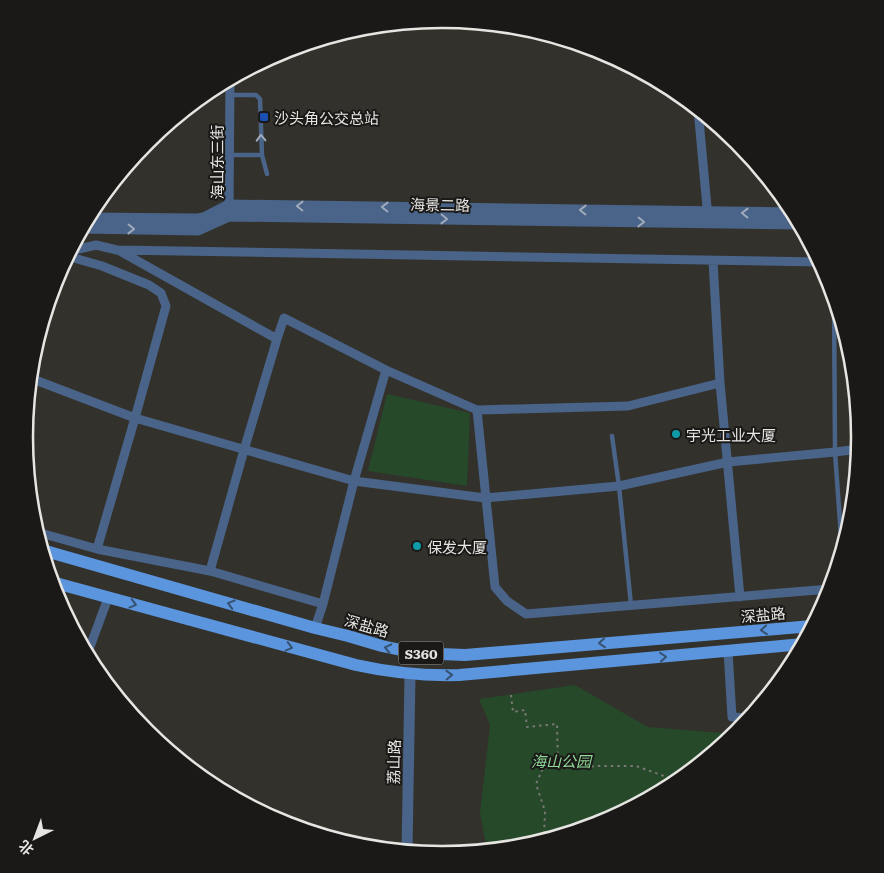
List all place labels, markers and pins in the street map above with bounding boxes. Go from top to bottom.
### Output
place label: 沙头角公交总站 [274,106,379,129]
marker: 沙头角公交总站 [258,111,270,123]
place label: 宇光工业大厦 [686,423,776,446]
marker: 宇光工业大厦 [670,428,682,440]
place label: 保发大厦 [427,535,487,558]
marker: 保发大厦 [411,540,423,552]

